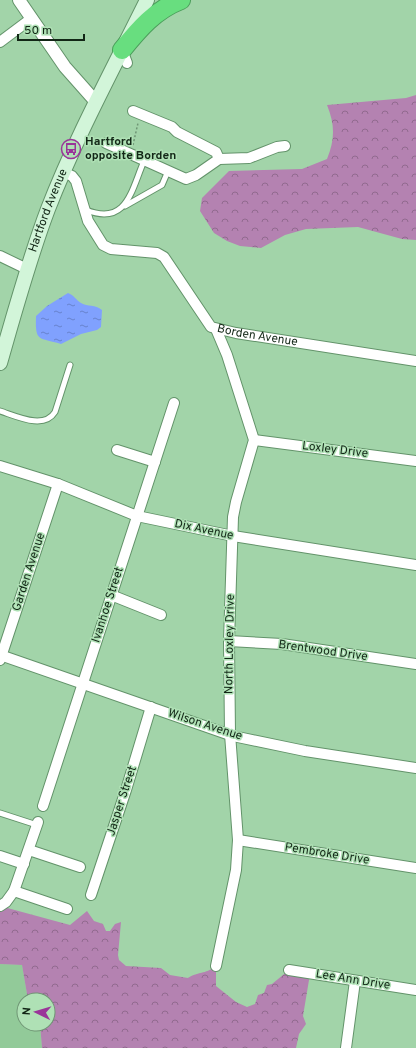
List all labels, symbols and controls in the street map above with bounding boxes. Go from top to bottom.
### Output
scale bar [18,16,84,42]
text: 50 m [24,23,52,39]
place label: Hartford opposite Borden [85,134,176,164]
bus stop icon: Hartford opposite Borden [60,138,82,160]
street label: Hartford Avenue [25,166,72,254]
street label: Borden Avenue [215,321,299,350]
street label: Loxley Drive [301,438,369,462]
street label: Dix Avenue [173,516,235,544]
street label: Garden Avenue [9,531,49,613]
street label: Ivanhoe Street [88,565,128,645]
street label: North Loxley Drive [221,594,239,694]
street label: Brentwood Drive [277,637,369,665]
street label: Wilson Avenue [166,705,244,745]
street label: Jasper Street [103,764,141,838]
street label: Pembroke Drive [283,839,371,869]
street label: Lee Ann Drive [315,966,391,994]
north arrow [16,992,56,1032]
text: N [20,1007,34,1016]

